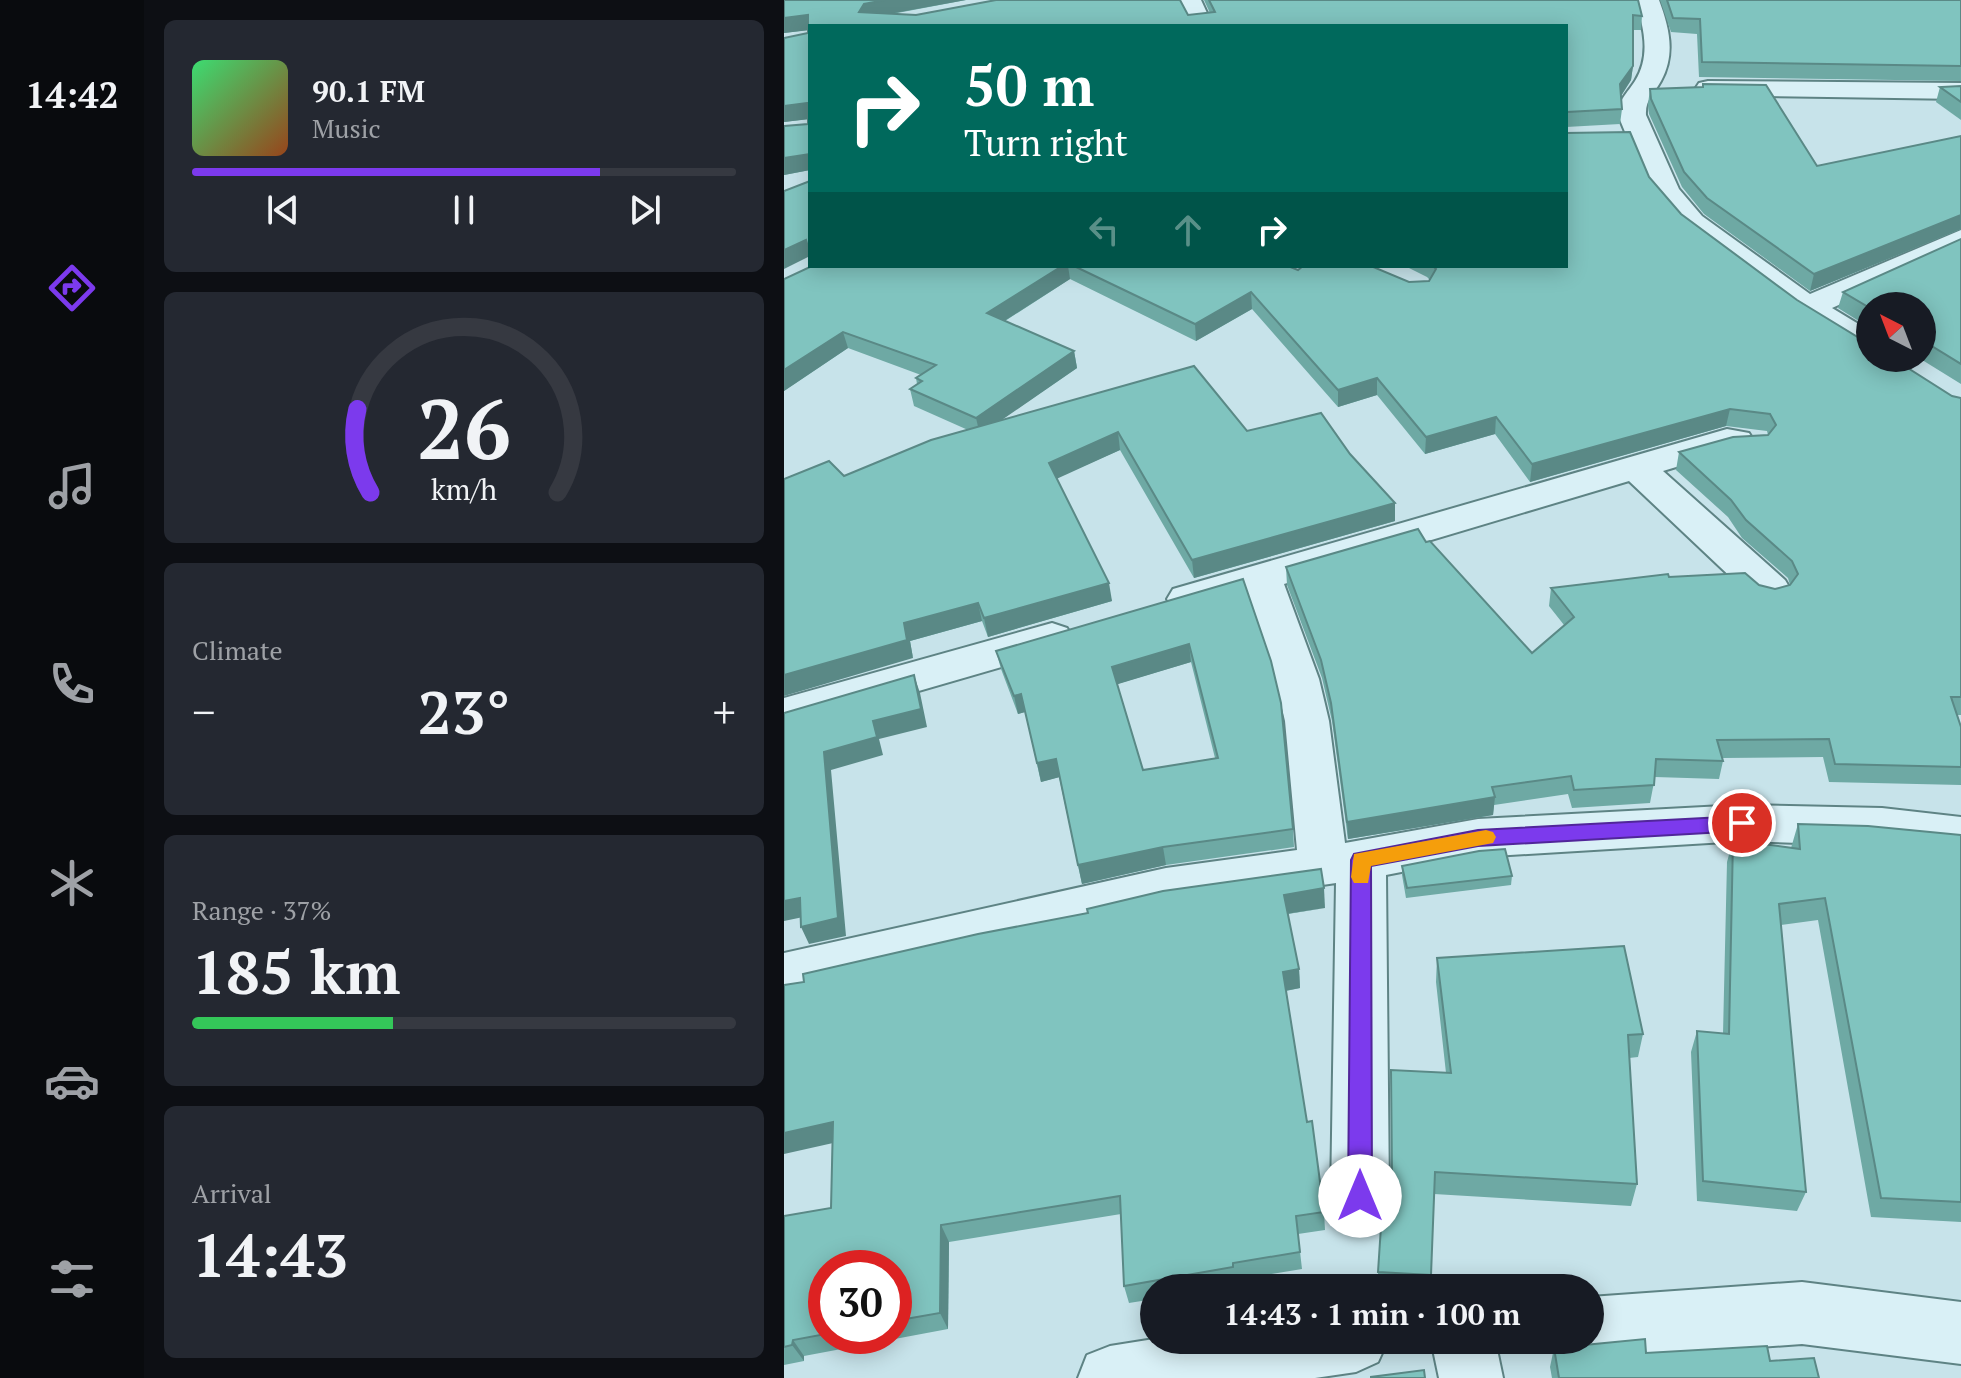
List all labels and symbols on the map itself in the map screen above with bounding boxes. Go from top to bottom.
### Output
north arrow [1856,292,1936,372]
pin [1708,789,1776,857]
position arrow [1318,1154,1402,1238]
speed limit sign: 30 [808,1250,912,1354]

